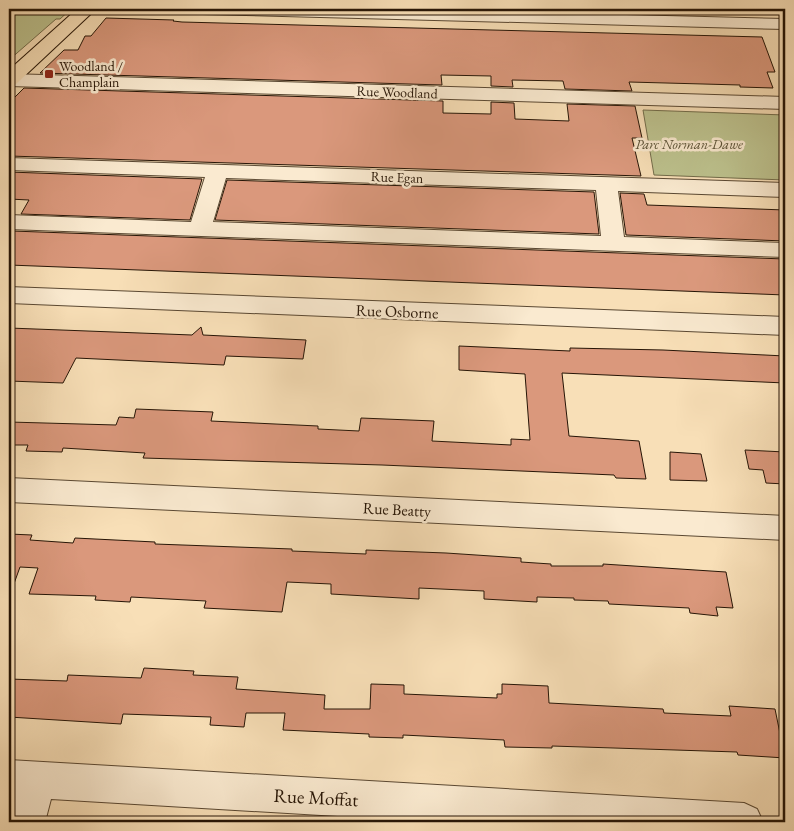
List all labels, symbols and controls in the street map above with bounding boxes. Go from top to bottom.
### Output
place label: Woodland / Champlain [59,57,124,91]
marker: Woodland / Champlain [43,68,55,80]
street label: Rue Woodland [356,82,439,102]
park label: Parc Norman-Dawe [635,135,743,153]
street label: Rue Egan [370,167,424,187]
street label: Rue Osborne [355,300,439,323]
street label: Rue Beatty [362,497,433,522]
street label: Rue Moffat [273,783,359,812]

